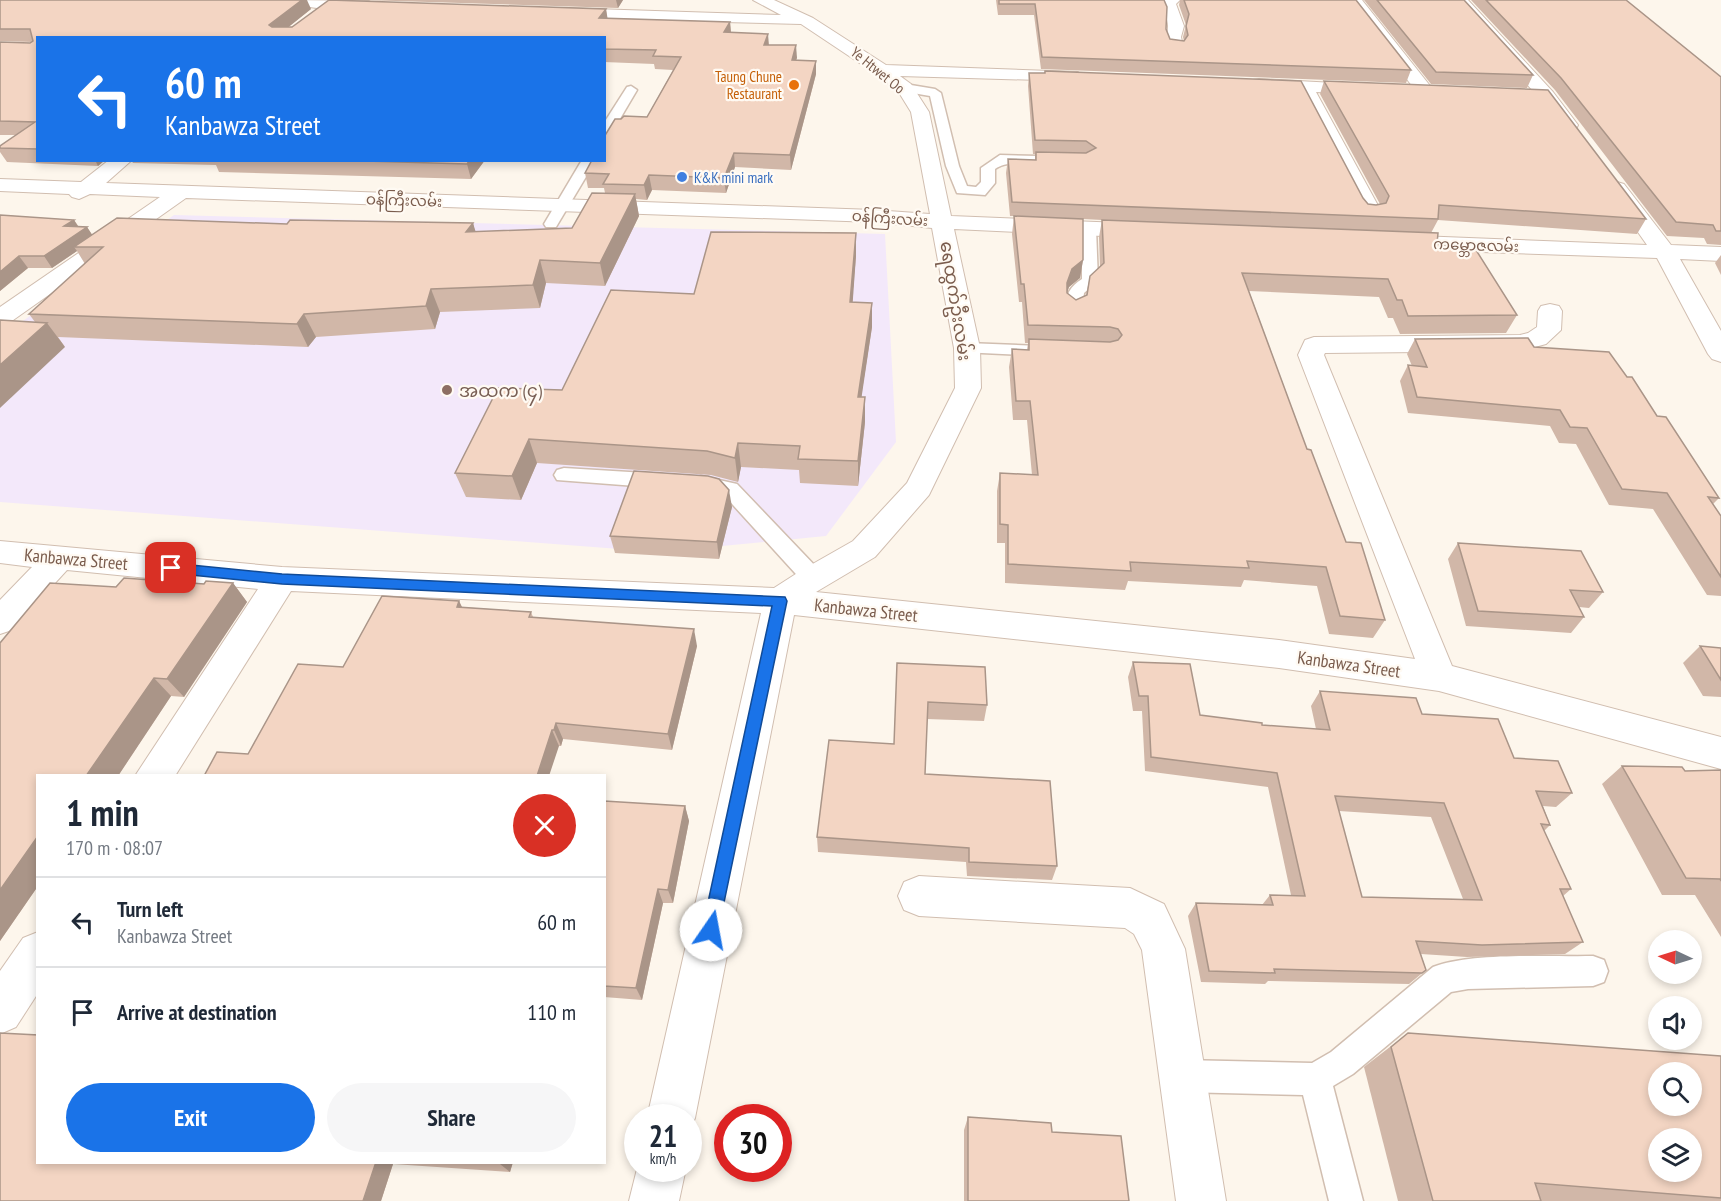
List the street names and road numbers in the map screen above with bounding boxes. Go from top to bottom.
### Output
street label: Ye Htwet Oo [847,42,909,98]
street label: ဝန်ကြီးလမ်း [365,189,442,214]
street label: ဝန်ကြီးလမ်း [851,206,929,233]
street label: ကမ္ဘောဇလမ်း [1433,234,1519,259]
street label: ရေထွက်ဦးလမ်း [931,239,978,363]
street label: Kanbawza Street [23,543,129,575]
street label: Kanbawza Street [813,593,919,627]
street label: Kanbawza Street [1296,645,1402,683]

